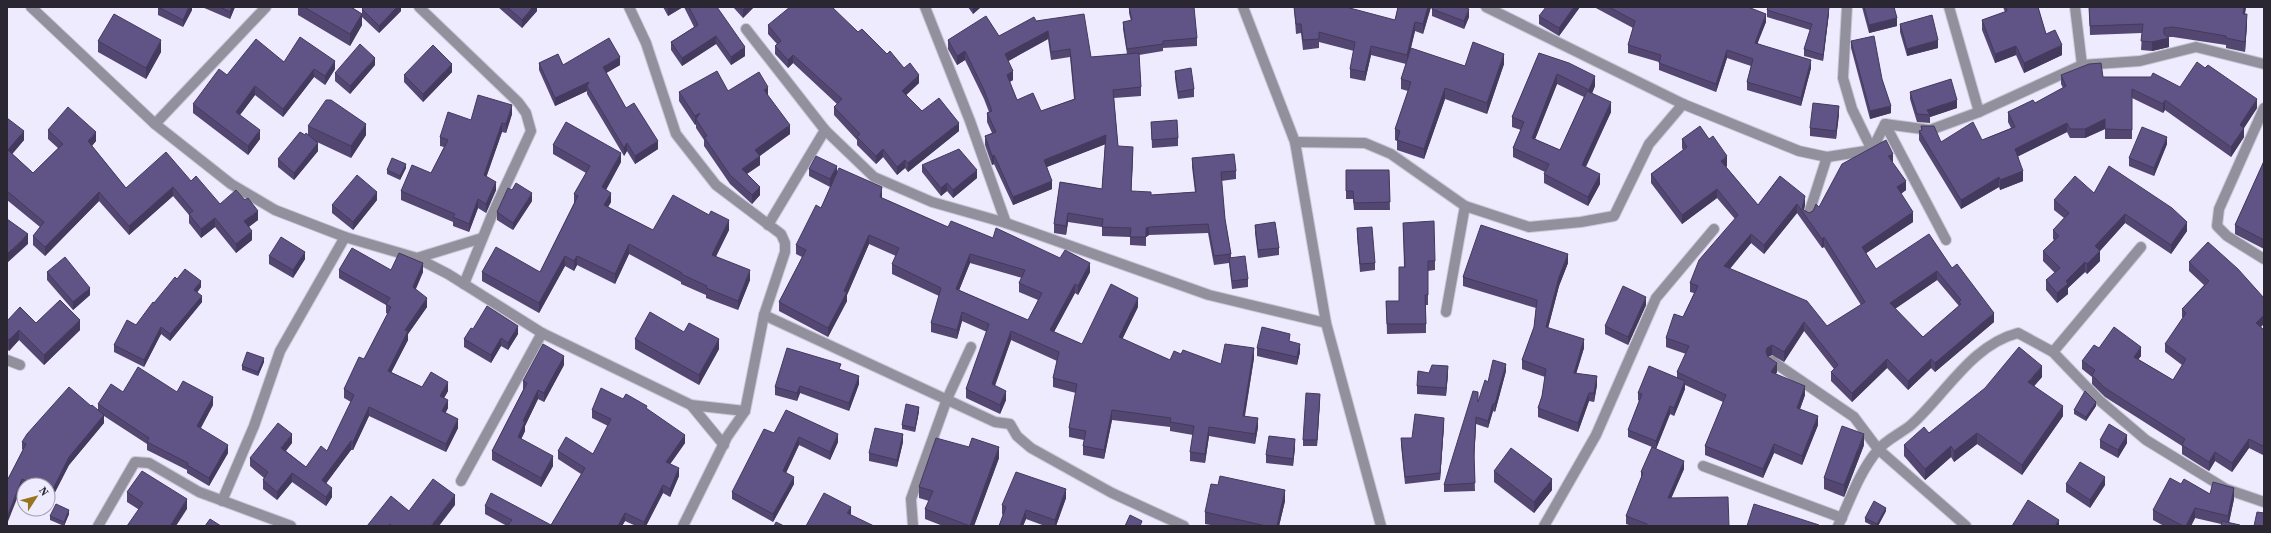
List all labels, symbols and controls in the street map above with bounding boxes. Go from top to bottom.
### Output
north arrow [16,477,56,517]
text: N [35,484,52,499]

